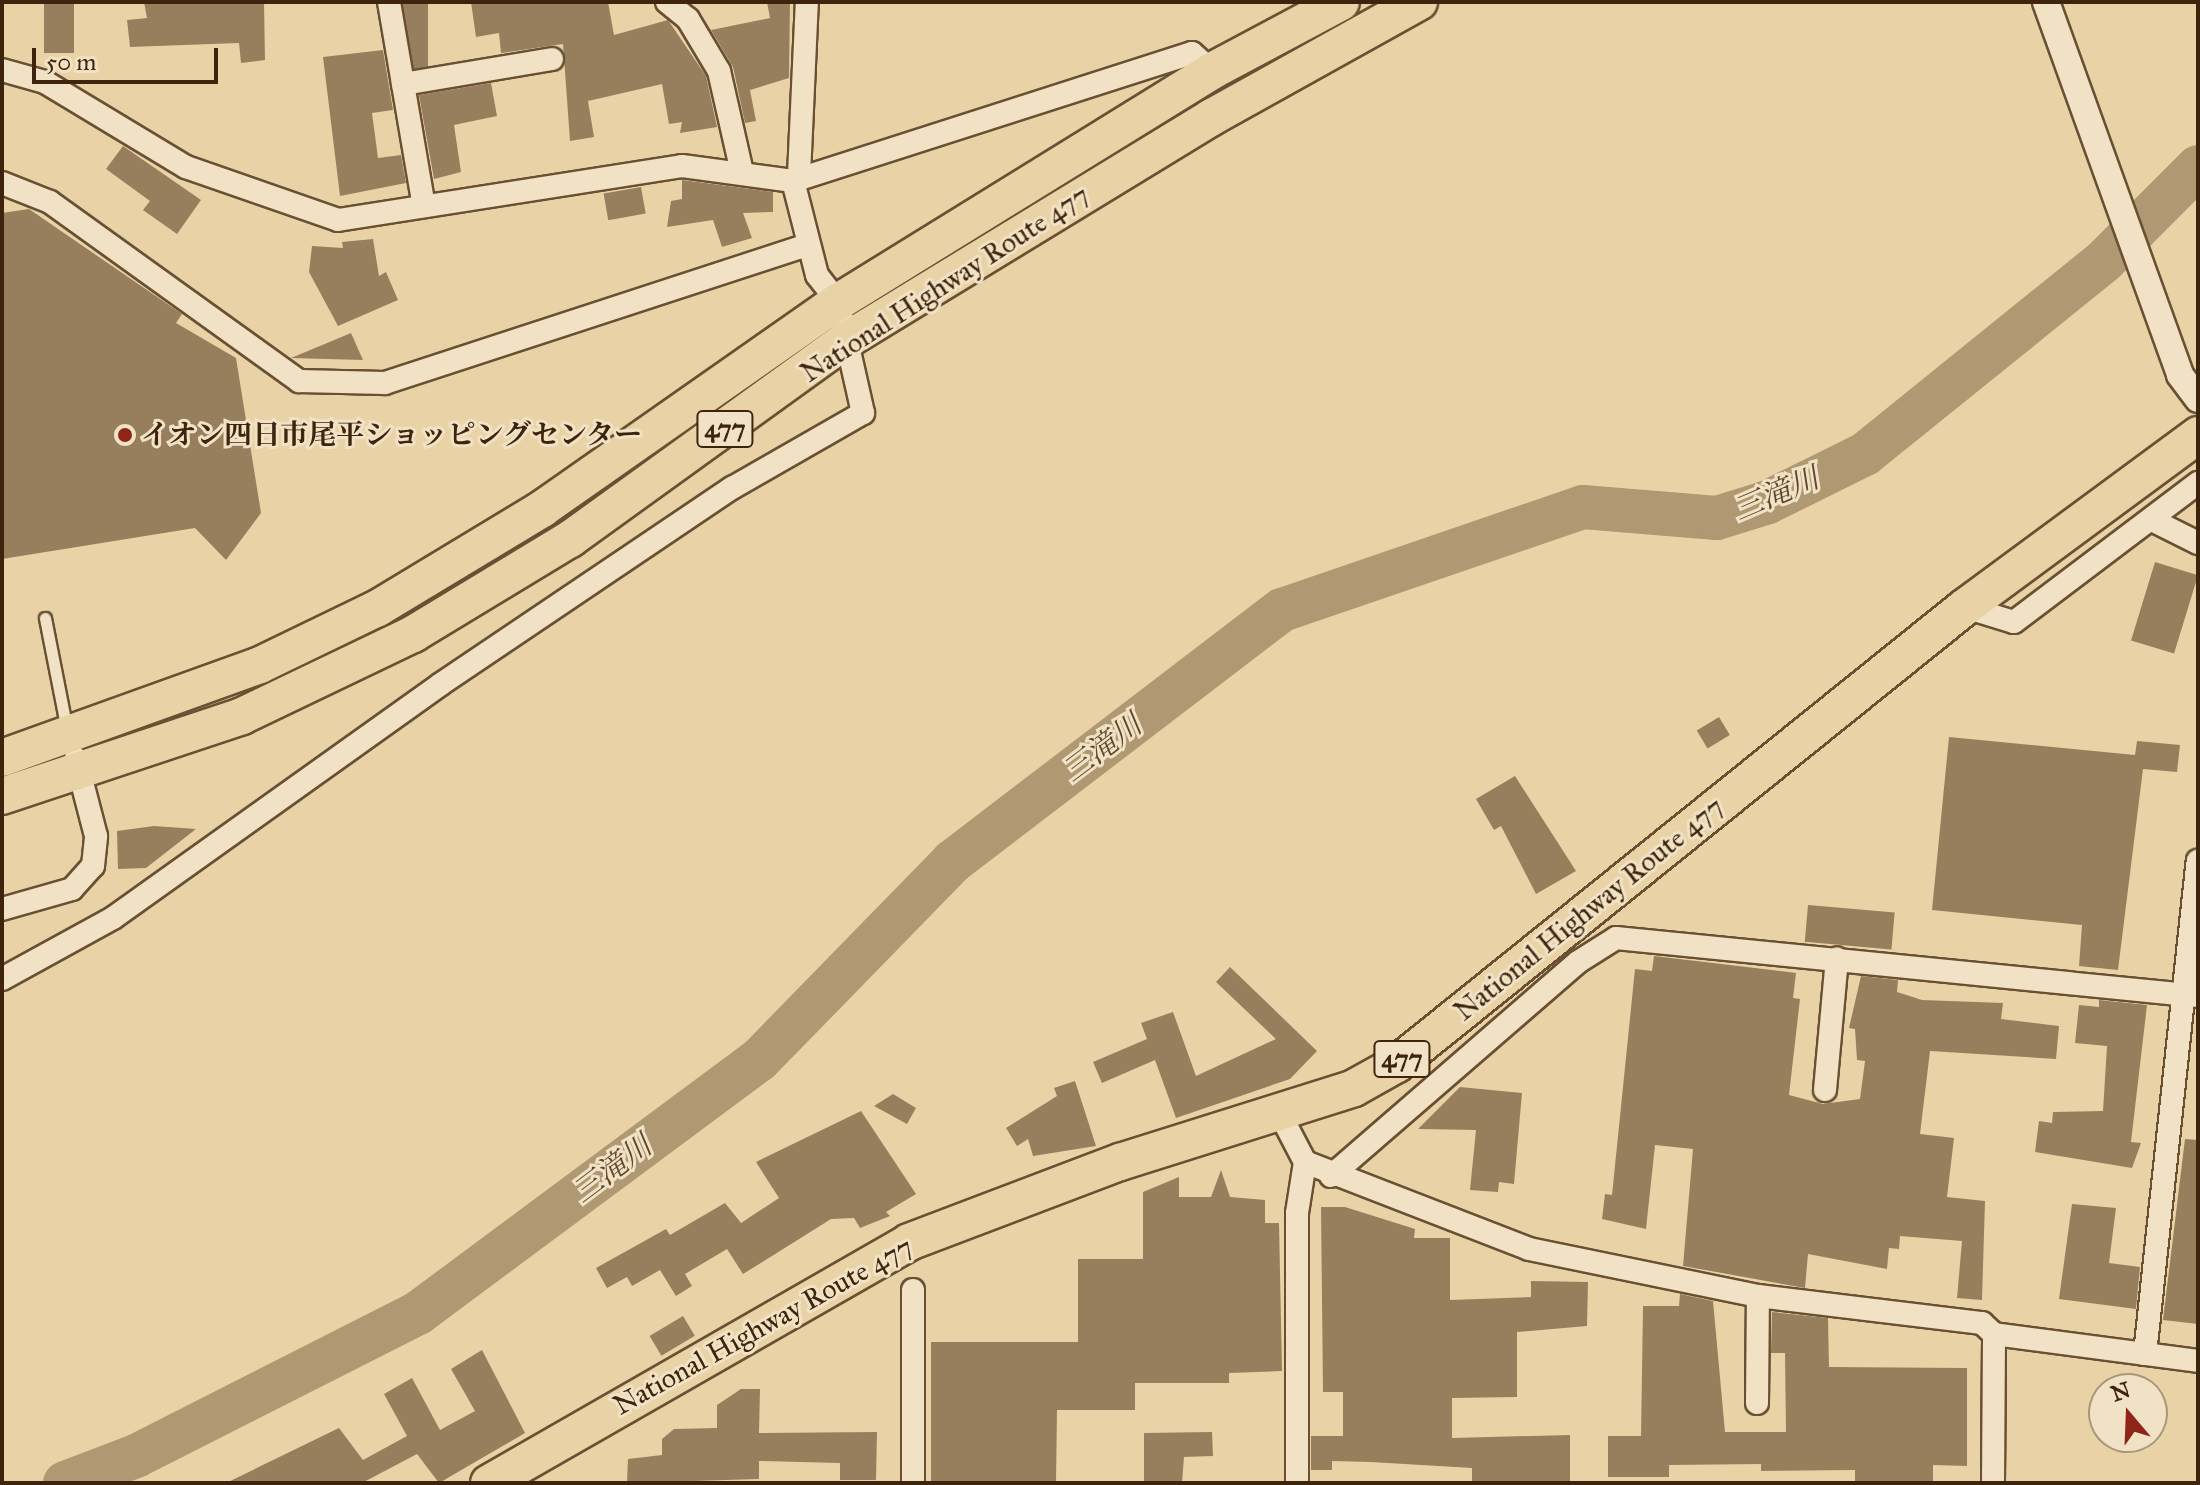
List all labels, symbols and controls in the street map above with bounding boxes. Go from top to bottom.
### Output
scale bar [36,32,222,82]
text: 50 m [46,47,96,77]
street label: National Highway Route 477 [795,178,1095,390]
road number: 477 [695,407,755,451]
place label: イオン四日市尾平ショッピングセンター [141,418,645,452]
marker: イオン四日市尾平ショッピングセンター [116,426,134,444]
water label: 三滝川 [1728,460,1824,528]
water label: 三滝川 [1055,707,1149,789]
street label: National Highway Route 477 [1447,790,1731,1028]
road number: 477 [1372,1037,1432,1081]
water label: 三滝川 [565,1128,659,1210]
street label: National Highway Route 477 [607,1230,919,1422]
north arrow [2088,1373,2168,1453]
text: N [2107,1376,2134,1408]

